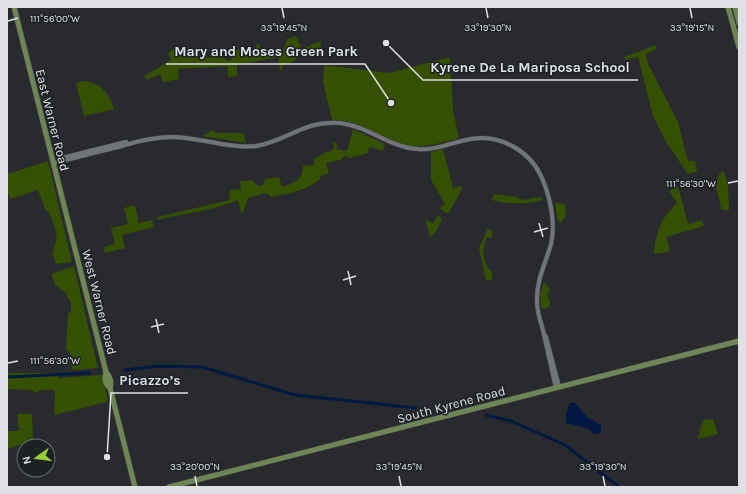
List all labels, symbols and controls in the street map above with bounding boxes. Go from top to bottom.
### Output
text: 111°56'00"W [30,13,80,25]
text: 33°19'45"N [261,22,307,34]
text: 33°19'30"N [464,22,512,34]
text: 33°19'15"N [670,22,714,34]
callout: Mary and Moses Green Park [166,38,365,64]
text: Mary and Moses Green Park [174,43,359,60]
callout: Kyrene De La Mariposa School [423,54,638,80]
text: Kyrene De La Mariposa School [430,59,630,76]
street label: East Warner Road [33,68,72,173]
text: 111°56'30"W [666,178,716,190]
street label: West Warner Road [79,248,120,356]
text: 111°56'30"W [30,355,80,367]
callout: Picazzo’s [111,367,188,393]
text: Picazzo’s [119,372,181,389]
street label: South Kyrene Road [395,383,507,426]
north arrow [16,438,56,478]
text: N [20,455,34,466]
text: 33°20'00"N [170,461,220,473]
text: 33°19'45"N [376,461,422,473]
text: 33°19'30"N [579,461,627,473]

